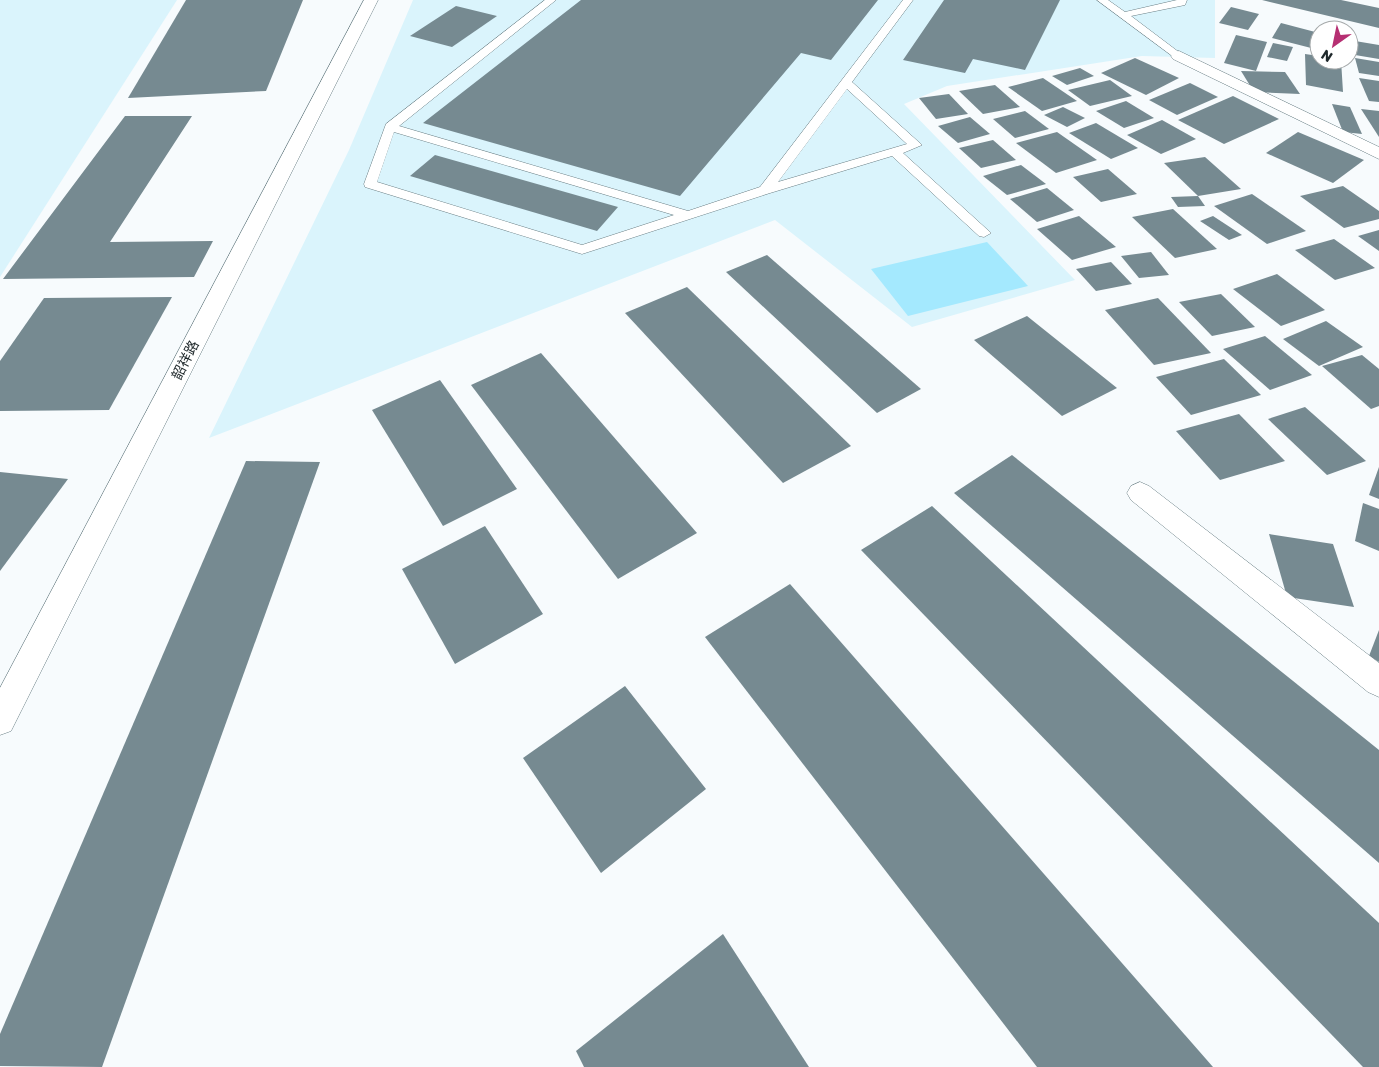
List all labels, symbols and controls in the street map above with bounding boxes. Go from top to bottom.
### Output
north arrow [1309,20,1359,70]
text: N [1318,46,1336,65]
street label: 韶祥路 [168,338,203,383]

